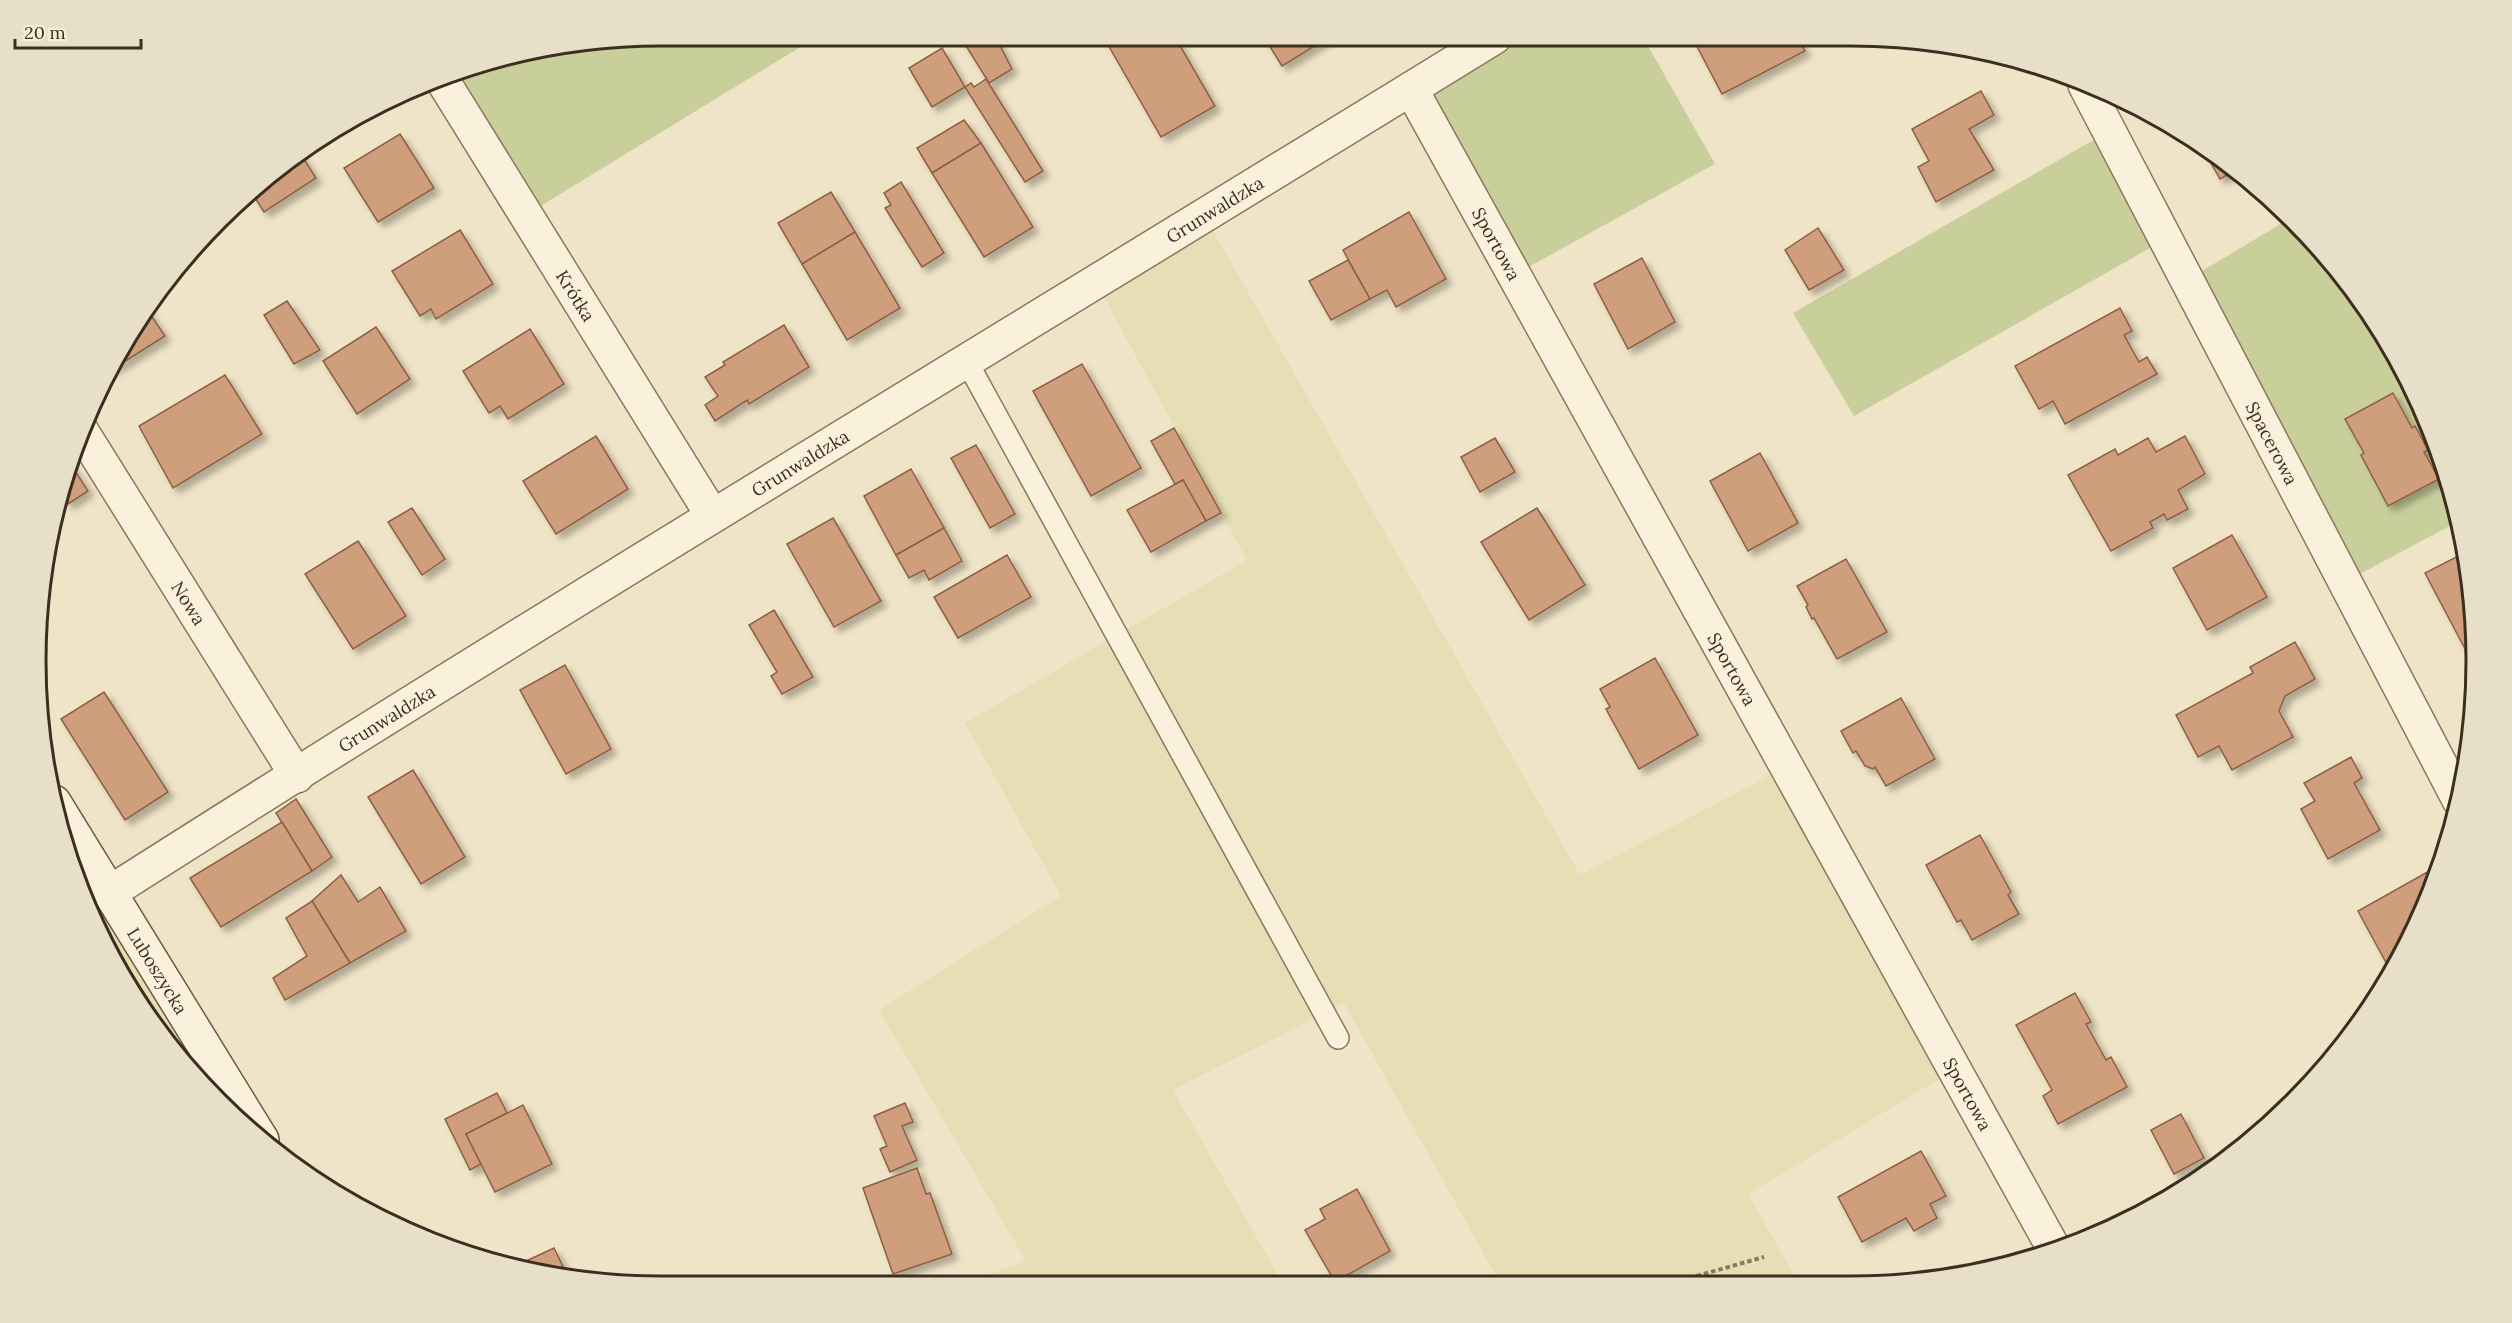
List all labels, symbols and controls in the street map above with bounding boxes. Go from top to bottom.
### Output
scale bar [15,12,141,50]
text: 20 m [24,21,66,44]
street label: Grunwaldzka [1162,171,1268,248]
street label: Sportowa [1467,203,1526,284]
street label: Krótka [551,266,601,326]
street label: Spacerowa [2241,397,2304,489]
street label: Grunwaldzka [747,424,853,501]
street label: Nowa [167,577,211,629]
street label: Sportowa [1703,628,1762,710]
street label: Grunwaldzka [334,679,439,757]
street label: Luboszycka [122,923,193,1018]
street label: Sportowa [1939,1053,1998,1135]

